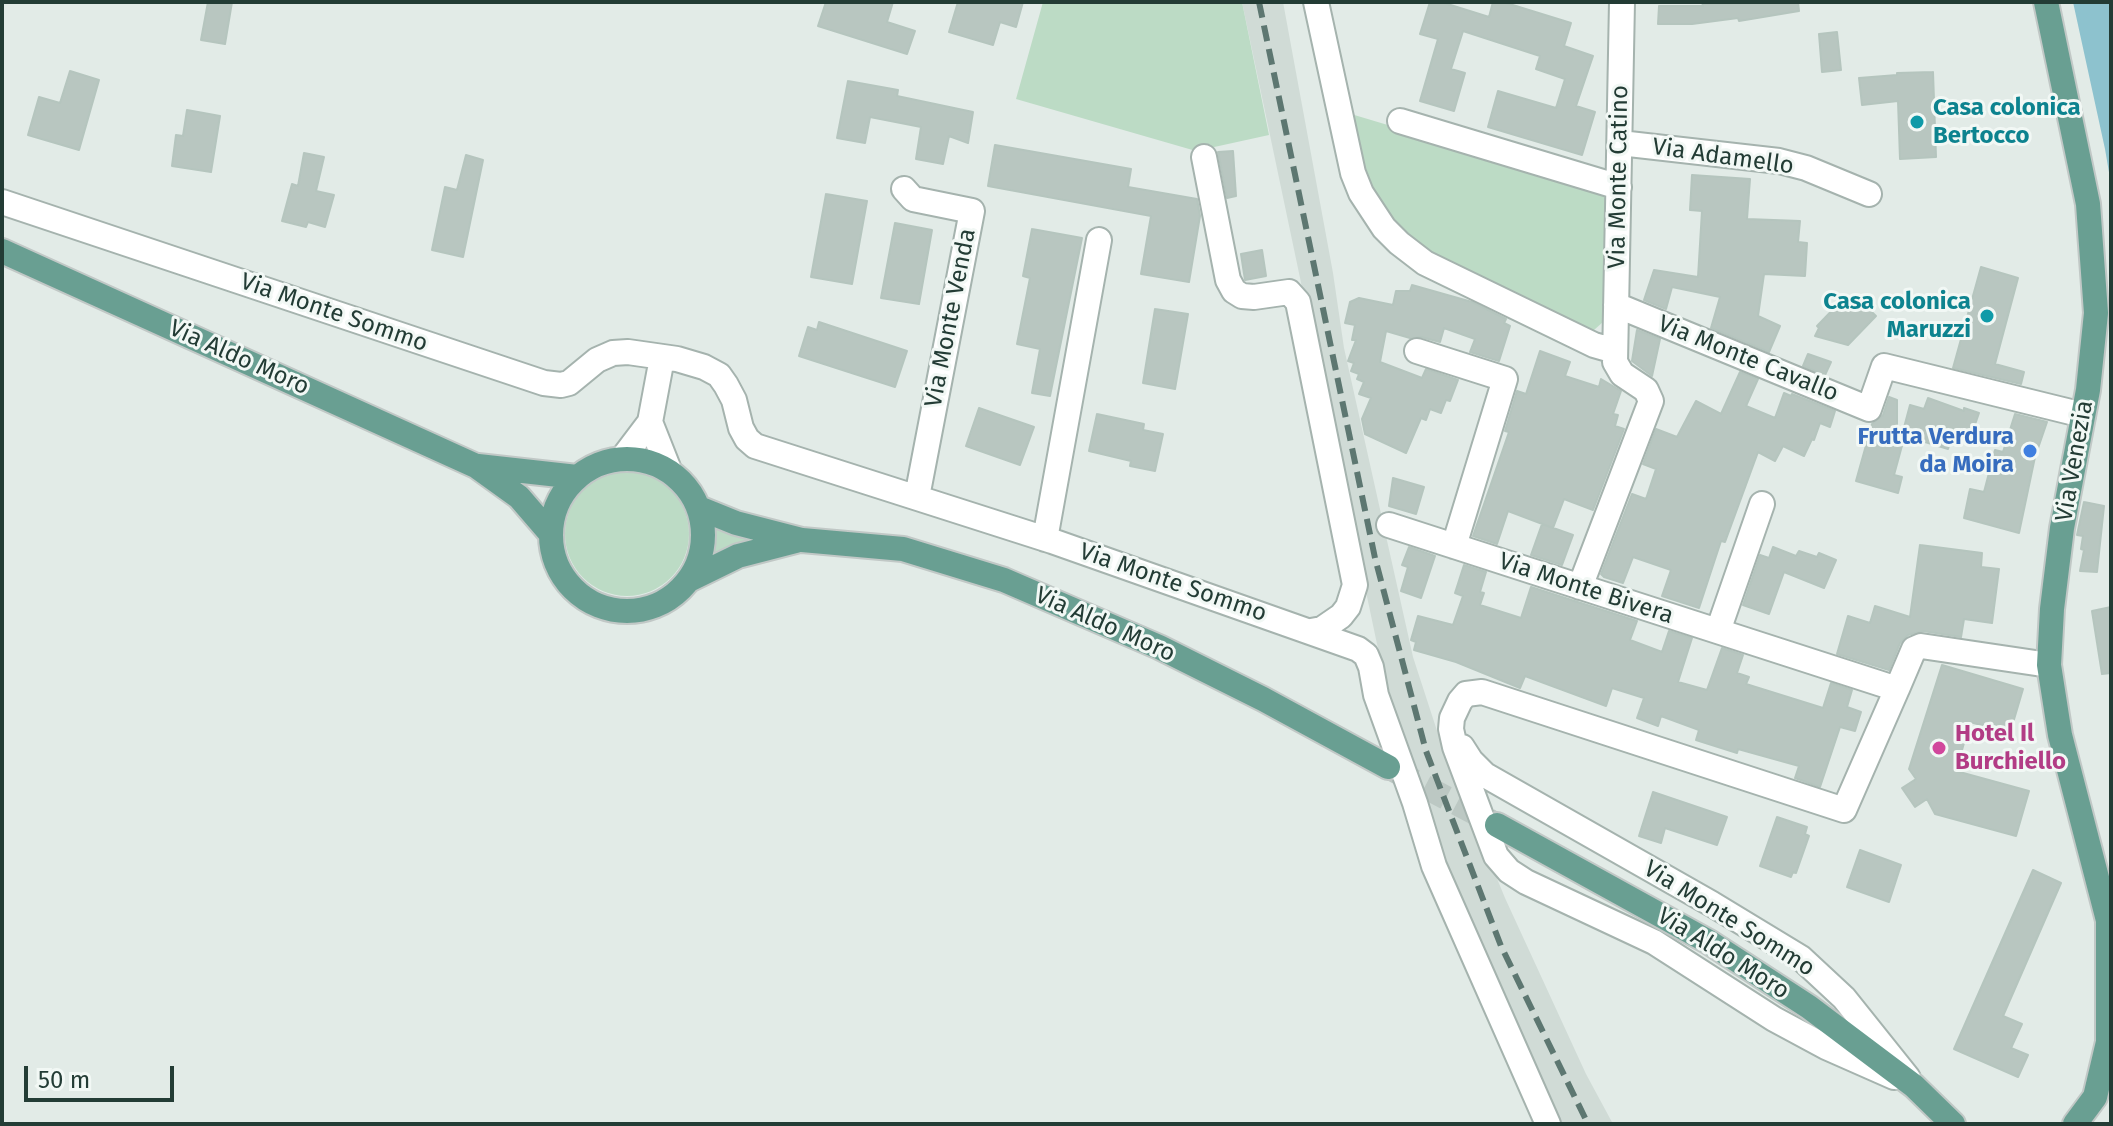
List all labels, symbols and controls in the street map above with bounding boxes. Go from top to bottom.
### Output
street label: Via Monte Catino [1603,85,1635,269]
place label: Casa colonica Bertocco [1933,94,2081,150]
marker: Casa colonica Bertocco [1908,113,1926,131]
street label: Via Adamello [1651,133,1795,181]
street label: Via Monte Venda [920,226,982,410]
street label: Via Monte Sommo [237,267,431,359]
place label: Casa colonica Maruzzi [1823,288,1971,344]
marker: Casa colonica Maruzzi [1978,307,1996,325]
street label: Via Monte Cavallo [1654,310,1842,408]
street label: Via Aldo Moro [165,314,313,402]
street label: Via Venezia [2050,398,2100,524]
place label: Frutta Verdura da Moira [1857,423,2014,479]
marker: Frutta Verdura da Moira [2021,442,2039,460]
street label: Via Monte Sommo [1076,537,1270,629]
street label: Via Monte Bivera [1495,547,1677,631]
street label: Via Aldo Moro [1031,581,1179,669]
place label: Hotel Il Burchiello [1955,720,2066,776]
marker: Hotel Il Burchiello [1930,739,1948,757]
street label: Via Monte Sommo [1638,855,1820,983]
street label: Via Aldo Moro [1652,902,1794,1006]
scale bar [28,1050,178,1100]
text: 50 m [38,1066,90,1094]

